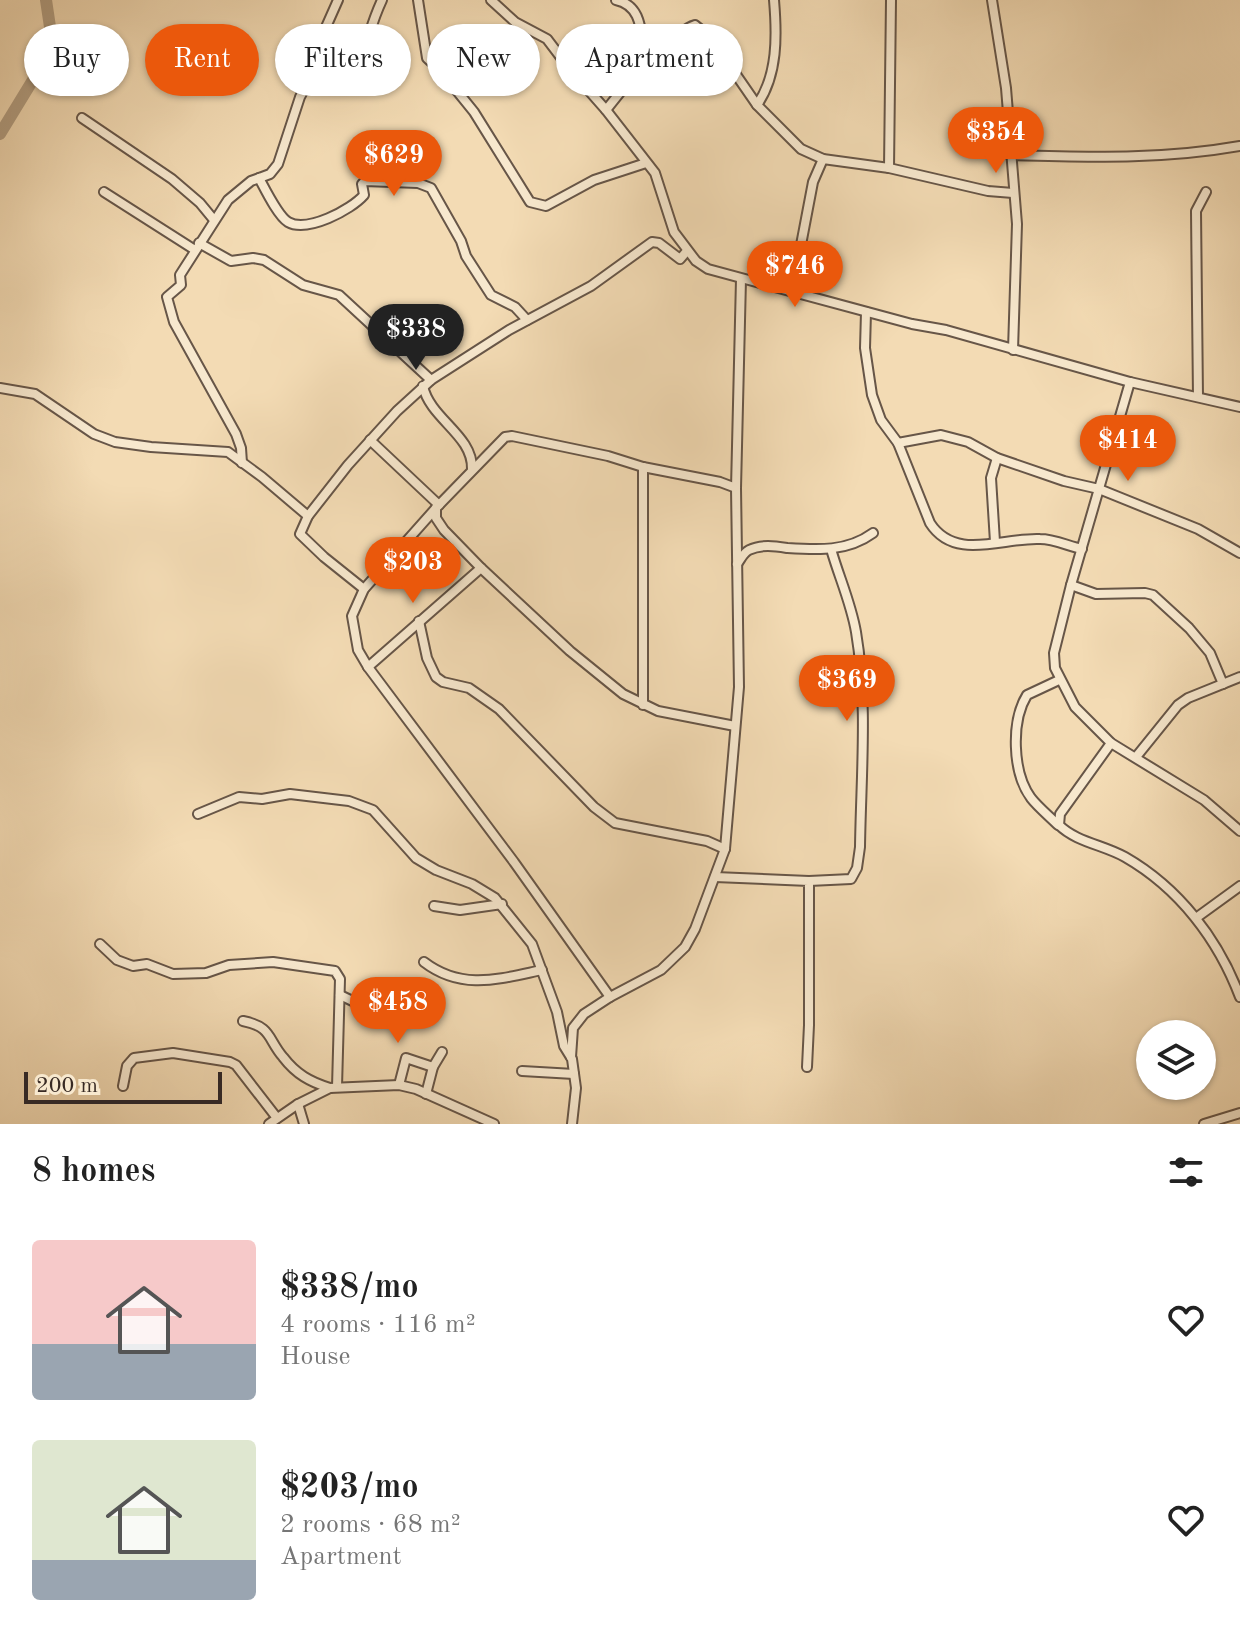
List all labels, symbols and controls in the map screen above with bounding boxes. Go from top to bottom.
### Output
chip: Buy [24,24,129,96]
chip: Rent [145,24,259,96]
chip: Filters [275,24,411,96]
chip: New [427,24,540,96]
chip: Apartment [556,24,743,96]
pin: $354 [949,107,1043,175]
text: $354 [966,120,1026,146]
pin: $629 [347,130,441,198]
text: $629 [364,143,424,169]
pin: $746 [748,241,842,309]
text: $746 [765,254,825,280]
pin: $338 [369,304,463,372]
text: $338 [386,317,446,343]
pin: $414 [1081,415,1175,483]
text: $414 [1098,428,1158,454]
pin: $203 [366,537,460,605]
text: $203 [383,550,443,576]
pin: $369 [800,655,894,723]
text: $369 [817,668,877,694]
pin: $458 [351,977,445,1045]
text: $458 [368,990,428,1016]
map controls [1136,1020,1216,1100]
button: layers [1136,1020,1216,1100]
scale bar [24,1068,222,1104]
text: 200 m [36,1075,98,1097]
icon: filters [1164,1150,1208,1194]
text: 8 homes [32,1155,155,1189]
text: $338/mo [280,1271,419,1305]
icon: home [96,1272,192,1368]
icon: heart [1164,1298,1208,1342]
text: 4 rooms · 116 m² [280,1312,476,1338]
text: House [280,1344,351,1370]
text: $203/mo [280,1471,419,1505]
icon: home [96,1472,192,1568]
icon: heart [1164,1498,1208,1542]
text: 2 rooms · 68 m² [280,1512,461,1538]
text: Apartment [280,1544,402,1570]

